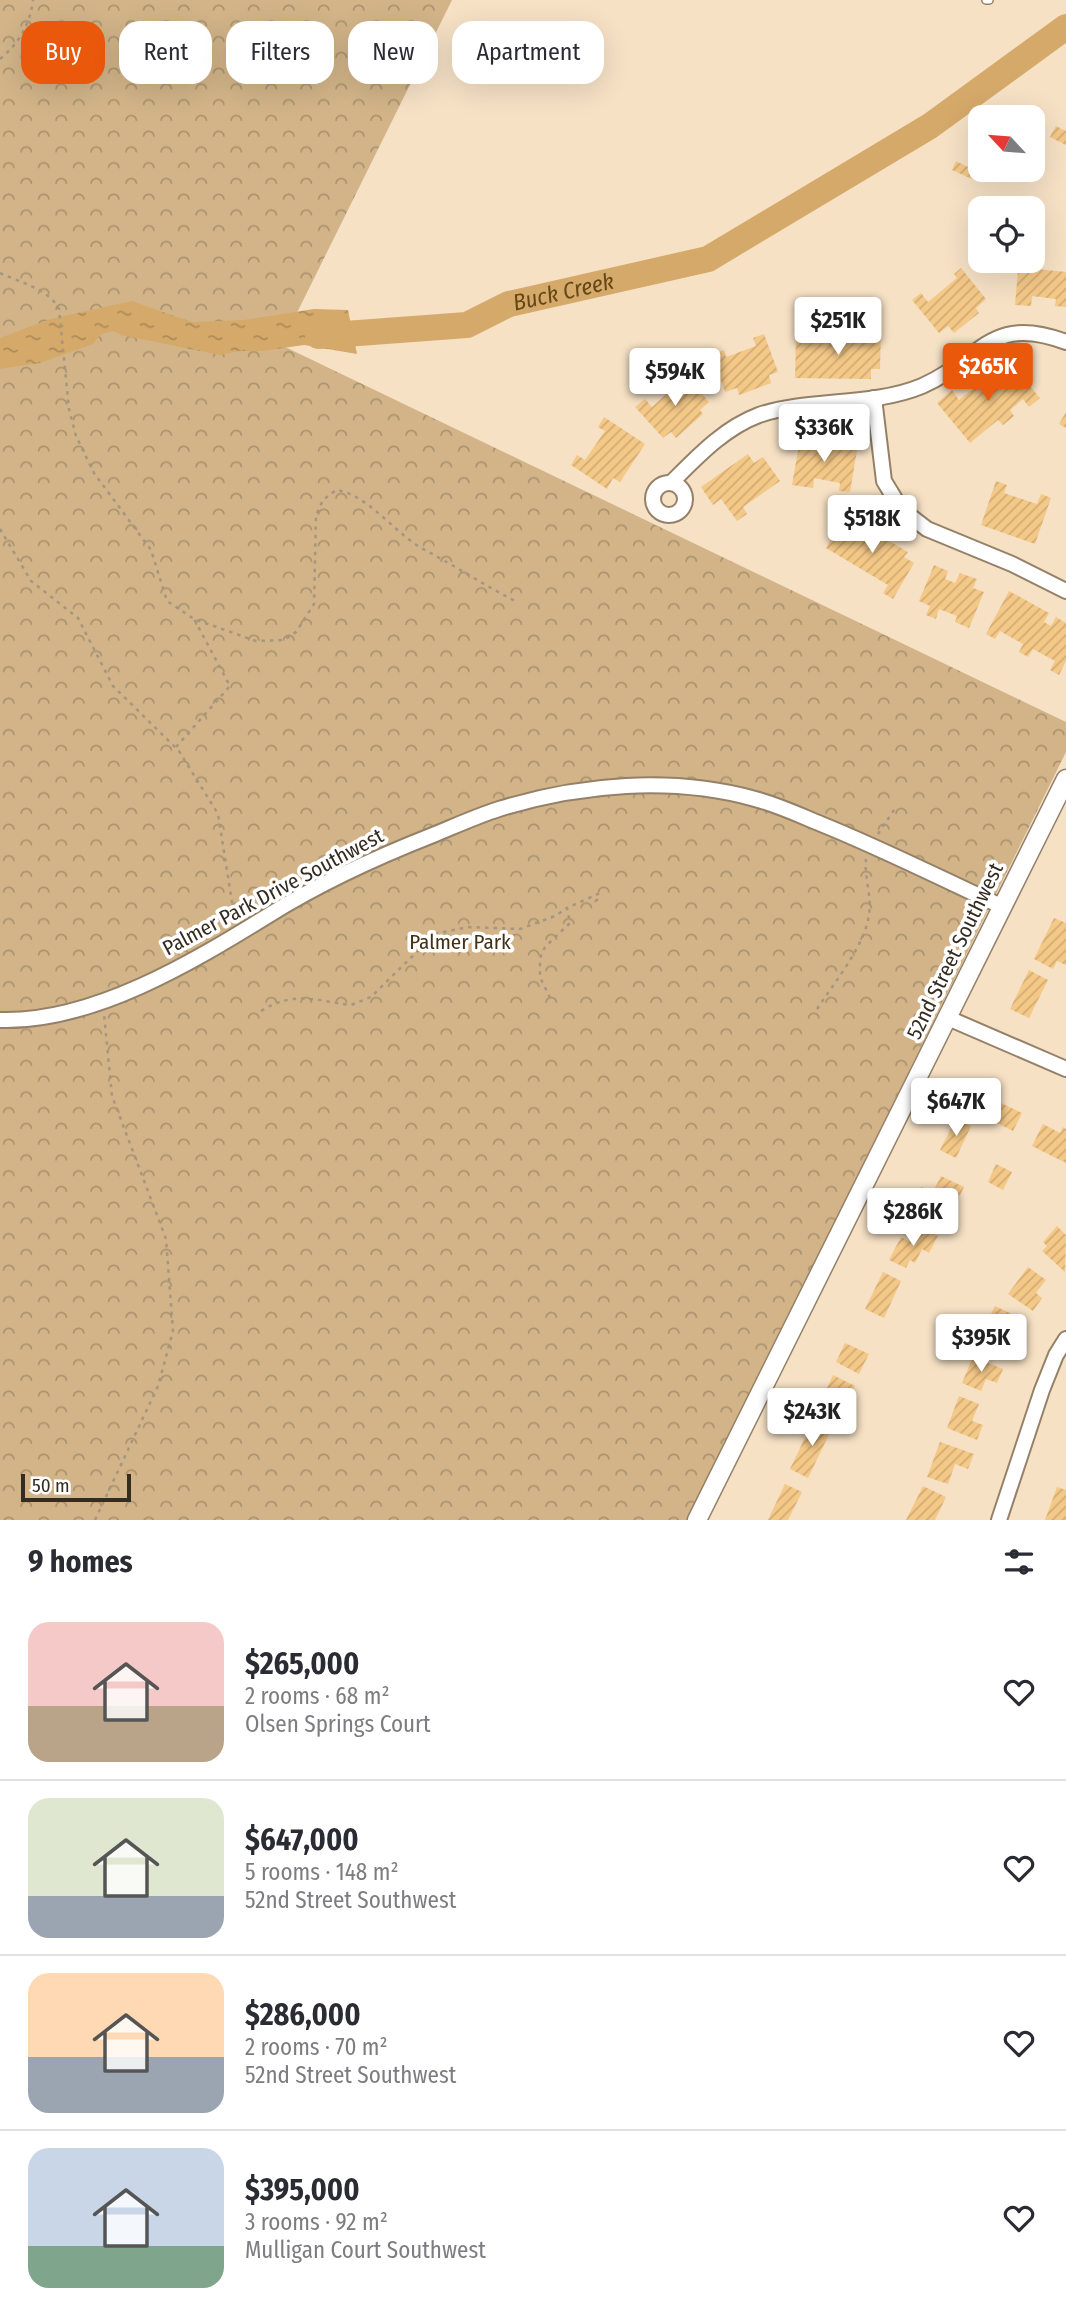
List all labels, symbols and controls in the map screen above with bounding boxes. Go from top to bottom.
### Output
chip: Buy [21,21,105,84]
chip: Rent [119,21,212,84]
chip: Filters [226,21,334,84]
chip: New [348,21,438,84]
chip: Apartment [452,21,604,84]
north arrow [968,105,1045,182]
map controls [968,105,1045,273]
button: locate [968,196,1045,273]
water label: Buck Creek [510,267,617,317]
pin: $251K [789,298,887,357]
text: $251K [810,306,866,334]
pin: $265K [939,344,1037,403]
pin: $594K [626,348,724,408]
text: $265K [959,352,1017,380]
text: $594K [645,357,705,385]
pin: $336K [775,405,873,464]
text: $336K [795,413,853,441]
pin: $518K [823,496,921,555]
text: $518K [844,504,900,532]
street label: Palmer Park Drive Southwest [158,823,388,961]
street label: 52nd Street Southwest [901,859,1009,1043]
park label: Palmer Park [409,929,511,955]
pin: $647K [907,1078,1005,1138]
text: $647K [927,1087,985,1115]
pin: $286K [864,1188,962,1248]
text: $286K [883,1197,943,1225]
pin: $395K [932,1314,1030,1374]
text: $395K [952,1323,1010,1351]
pin: $243K [763,1388,861,1448]
text: $243K [783,1397,841,1425]
scale bar [21,1471,131,1503]
text: 50 m [32,1474,70,1497]
icon: filters [1000,1543,1038,1581]
text: 9 homes [28,1544,133,1580]
text: $265,000 [245,1646,359,1682]
icon: home [84,1650,168,1734]
icon: heart [1000,1673,1038,1711]
text: 2 rooms · 68 m² [245,1682,390,1710]
text: Olsen Springs Court [245,1710,431,1738]
text: $647,000 [245,1822,359,1858]
icon: home [84,1826,168,1910]
icon: heart [1000,1849,1038,1887]
text: 5 rooms · 148 m² [245,1858,399,1886]
text: 52nd Street Southwest [245,1886,456,1914]
text: $286,000 [245,1997,361,2033]
icon: home [84,2001,168,2085]
icon: heart [1000,2024,1038,2062]
text: 2 rooms · 70 m² [245,2033,388,2061]
text: 52nd Street Southwest [245,2061,456,2089]
text: $395,000 [245,2172,360,2208]
icon: home [84,2176,168,2260]
icon: heart [1000,2199,1038,2237]
text: 3 rooms · 92 m² [245,2208,388,2236]
text: Mulligan Court Southwest [245,2236,486,2264]

